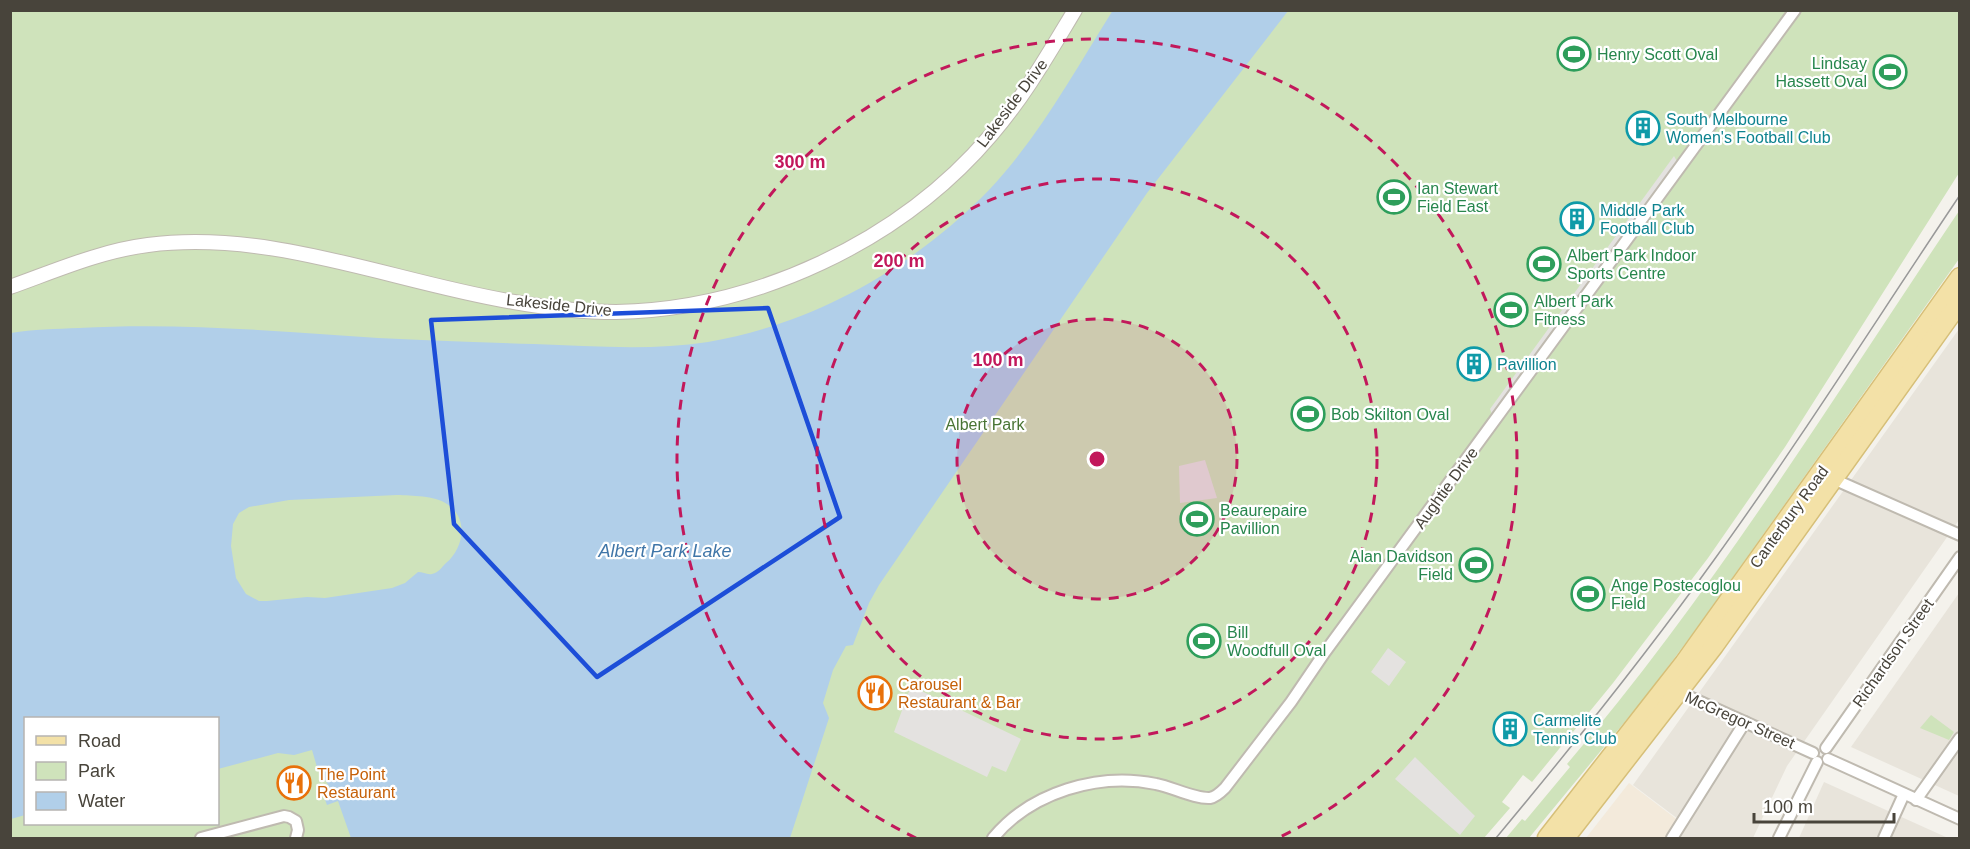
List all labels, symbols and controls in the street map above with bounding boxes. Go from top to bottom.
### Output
sports icon: Henry Scott Oval [1556,36,1592,72]
place label: Henry Scott Oval [1597,46,1718,63]
sports icon: Lindsay Hassett Oval [1872,54,1908,90]
place label: Lindsay Hassett Oval [1775,55,1867,90]
street label: Lakeside Drive [973,56,1051,150]
building icon: South Melbourne Women's Football Club [1625,110,1661,146]
place label: South Melbourne Women's Football Club [1666,111,1831,146]
text: 300 m [774,152,826,172]
sports icon: Ian Stewart Field East [1376,179,1412,215]
place label: Ian Stewart Field East [1417,180,1498,215]
building icon: Middle Park Football Club [1559,201,1595,237]
place label: Middle Park Football Club [1600,202,1694,237]
sports icon: Albert Park Indoor Sports Centre [1526,246,1562,282]
place label: Albert Park Indoor Sports Centre [1567,247,1697,282]
text: 200 m [873,251,925,271]
street label: Lakeside Drive [505,291,613,319]
sports icon: Albert Park Fitness [1493,292,1529,328]
place label: Albert Park Fitness [1534,293,1614,328]
building icon: Pavillion [1456,346,1492,382]
text: 100 m [972,350,1024,370]
place label: Pavillion [1497,356,1557,373]
sports icon: Bob Skilton Oval [1290,396,1326,432]
place label: Bob Skilton Oval [1331,406,1449,423]
park label: Albert Park [945,416,1026,433]
street label: Aughtie Drive [1411,444,1481,532]
centre of rings [1087,449,1107,469]
street label: Canterbury Road [1746,463,1832,571]
sports icon: Beaurepaire Pavillion [1179,501,1215,537]
place label: Beaurepaire Pavillion [1220,502,1307,537]
water label: Albert Park Lake [597,541,732,561]
sports icon: Alan Davidson Field [1458,547,1494,583]
place label: Alan Davidson Field [1350,548,1453,583]
sports icon: Ange Postecoglou Field [1570,576,1606,612]
place label: Ange Postecoglou Field [1611,577,1741,612]
street label: Richardson Street [1849,595,1937,710]
sports icon: Bill Woodfull Oval [1186,623,1222,659]
place label: Bill Woodfull Oval [1227,624,1326,659]
restaurant icon: Carousel Restaurant & Bar [857,675,893,711]
place label: Carousel Restaurant & Bar [898,676,1021,711]
street label: McGregor Street [1683,688,1798,752]
building icon: Carmelite Tennis Club [1492,711,1528,747]
place label: Carmelite Tennis Club [1533,712,1617,747]
legend [24,717,219,825]
text: Road [78,731,121,751]
text: Park [78,761,116,781]
restaurant icon: The Point Restaurant [276,765,312,801]
place label: The Point Restaurant [317,766,396,801]
scale bar [1754,786,1894,824]
text: Water [78,791,125,811]
text: 100 m [1763,797,1813,817]

